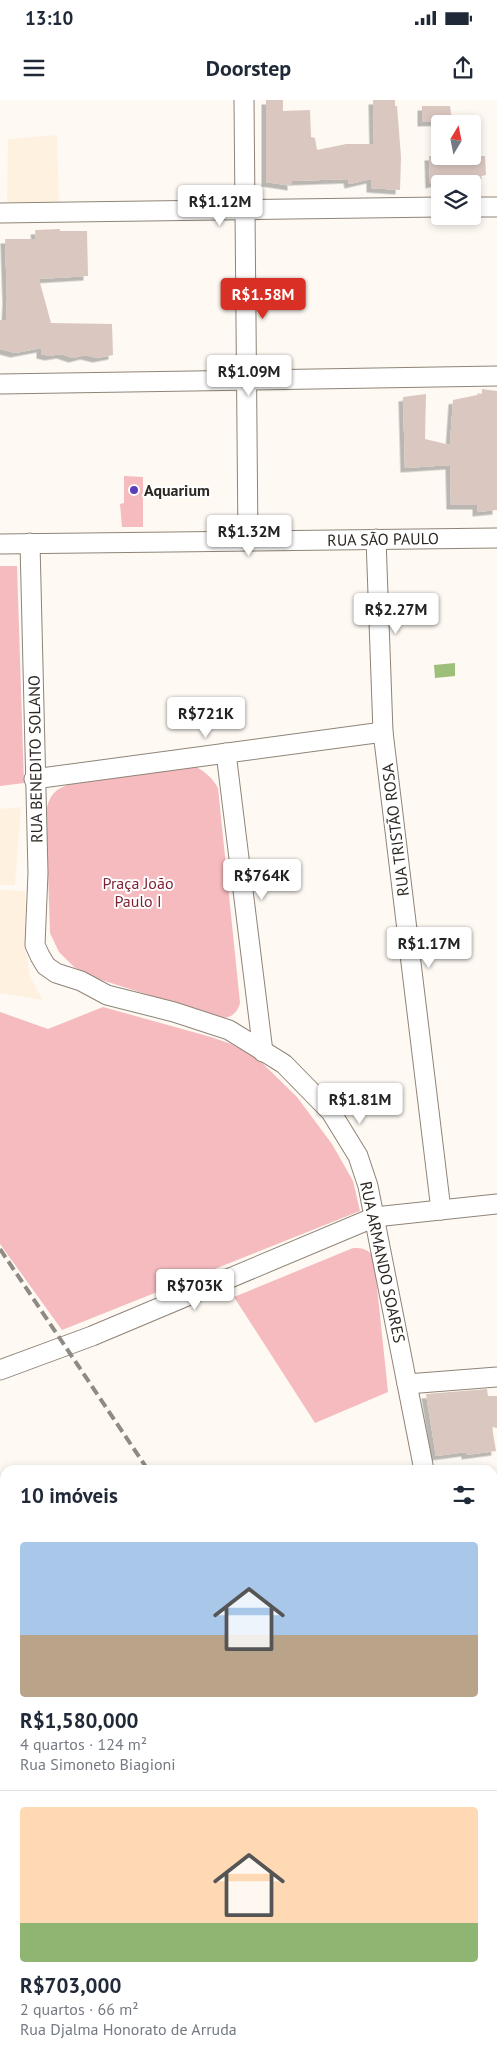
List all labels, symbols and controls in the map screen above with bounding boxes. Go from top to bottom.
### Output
text: 13:10 [25,6,73,30]
icon: menu [20,54,48,82]
text: Doorstep [206,54,291,82]
icon: share [449,54,477,82]
north arrow [431,115,481,165]
map controls [431,115,481,225]
button: layers [431,175,481,225]
pin: R$1.12M [174,184,266,227]
text: R$1.12M [189,191,251,211]
pin: R$1.58M [217,278,309,320]
text: R$1.58M [232,284,294,304]
pin: R$1.09M [203,354,295,397]
text: R$1.09M [218,361,280,381]
place label: Aquarium [144,480,210,500]
marker: Aquarium [128,484,140,496]
pin: R$1.32M [203,514,295,557]
text: R$1.32M [218,521,280,541]
street label: RUA SÃO PAULO [327,528,439,550]
pin: R$2.27M [350,592,442,635]
text: R$2.27M [365,599,427,619]
street label: RUA BENEDITO SOLANO [24,675,46,843]
pin: R$721K [165,696,247,739]
text: R$721K [178,703,234,723]
street label: RUA TRISTÃO ROSA [377,762,413,898]
pin: R$764K [221,858,303,901]
text: R$764K [234,865,290,885]
park label: Praça João Paulo I [103,873,173,911]
pin: R$1.17M [383,926,475,969]
text: R$1.17M [398,933,460,953]
pin: R$1.81M [314,1082,406,1125]
text: R$1.81M [329,1089,391,1109]
street label: RUA ARMANDO SOARES [356,1179,410,1345]
pin: R$703K [154,1268,236,1311]
text: R$703K [167,1275,223,1295]
icon: filters [450,1481,478,1509]
text: 10 imóveis [20,1482,118,1509]
icon: home [204,1574,294,1664]
text: R$1,580,000 [20,1707,138,1734]
text: 4 quartos · 124 m² [20,1734,147,1754]
text: Rua Simoneto Biagioni [20,1754,176,1774]
icon: home [204,1840,294,1930]
text: R$703,000 [20,1972,121,1999]
text: 2 quartos · 66 m² [20,1999,138,2019]
text: Rua Djalma Honorato de Arruda [20,2019,237,2039]

